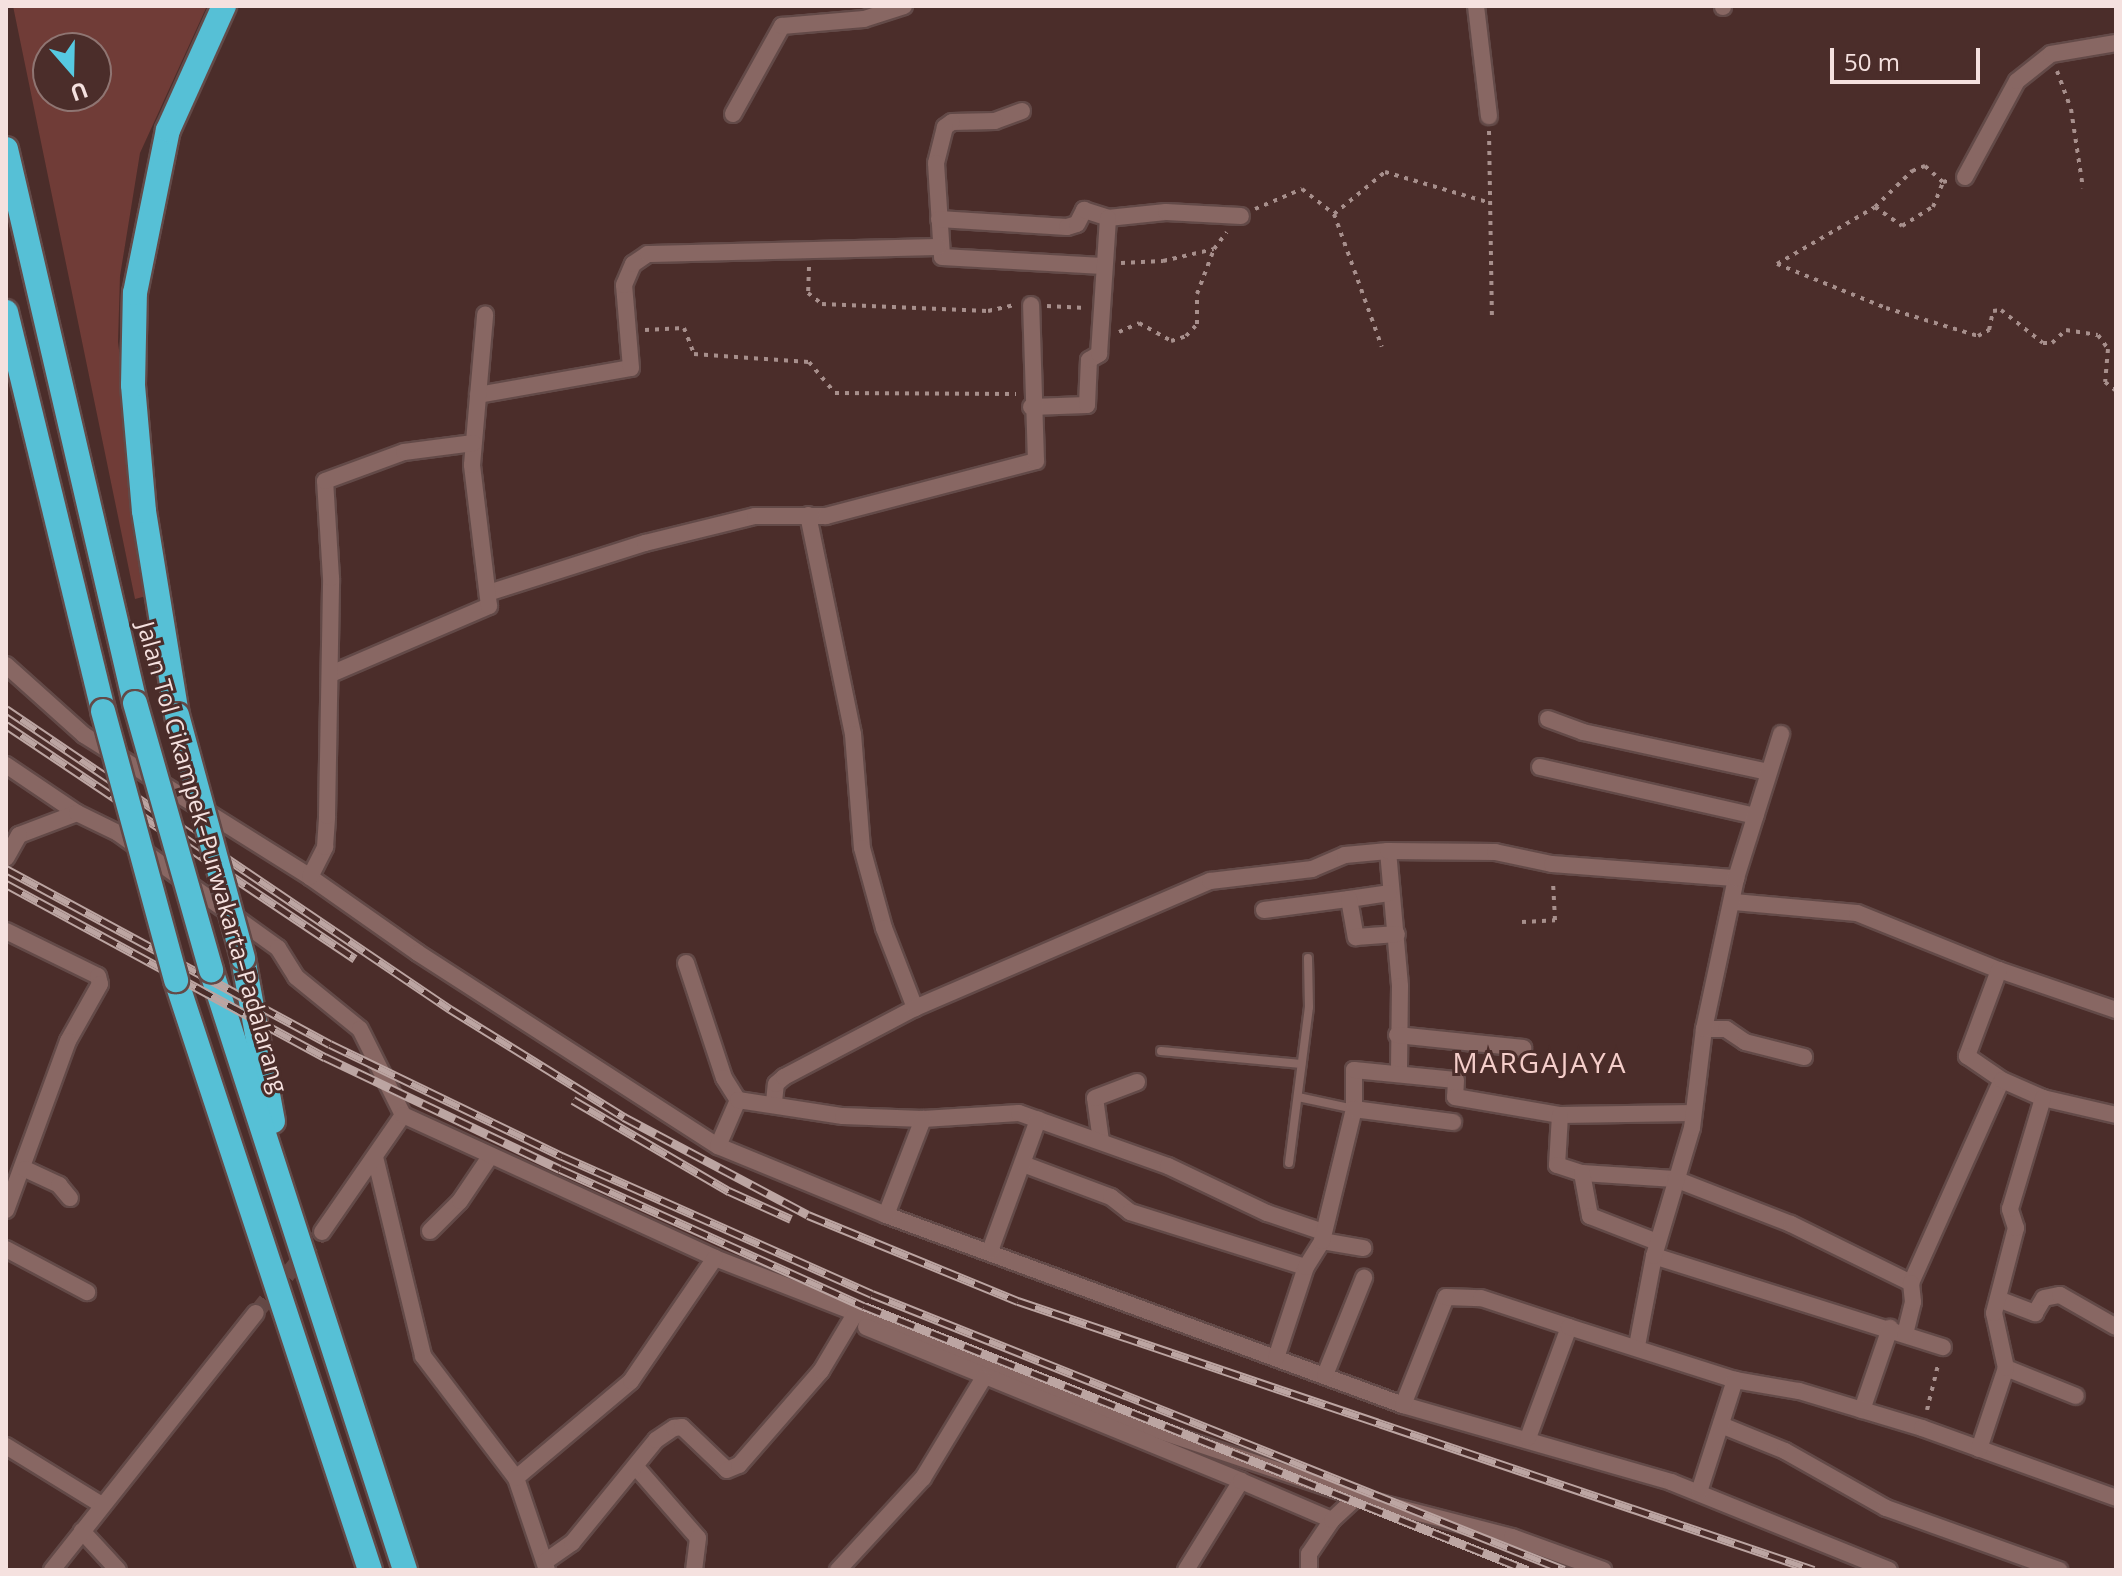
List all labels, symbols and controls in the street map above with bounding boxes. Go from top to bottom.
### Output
north arrow [32,32,112,112]
scale bar [1834,32,1984,82]
text: 50 m [1844,45,1900,78]
text: U [67,76,92,110]
street label: Jalan Tol Cikampek–Purwakarta–Padalarang [132,618,294,1096]
district label: MARGAJAYA [1453,1045,1627,1079]

